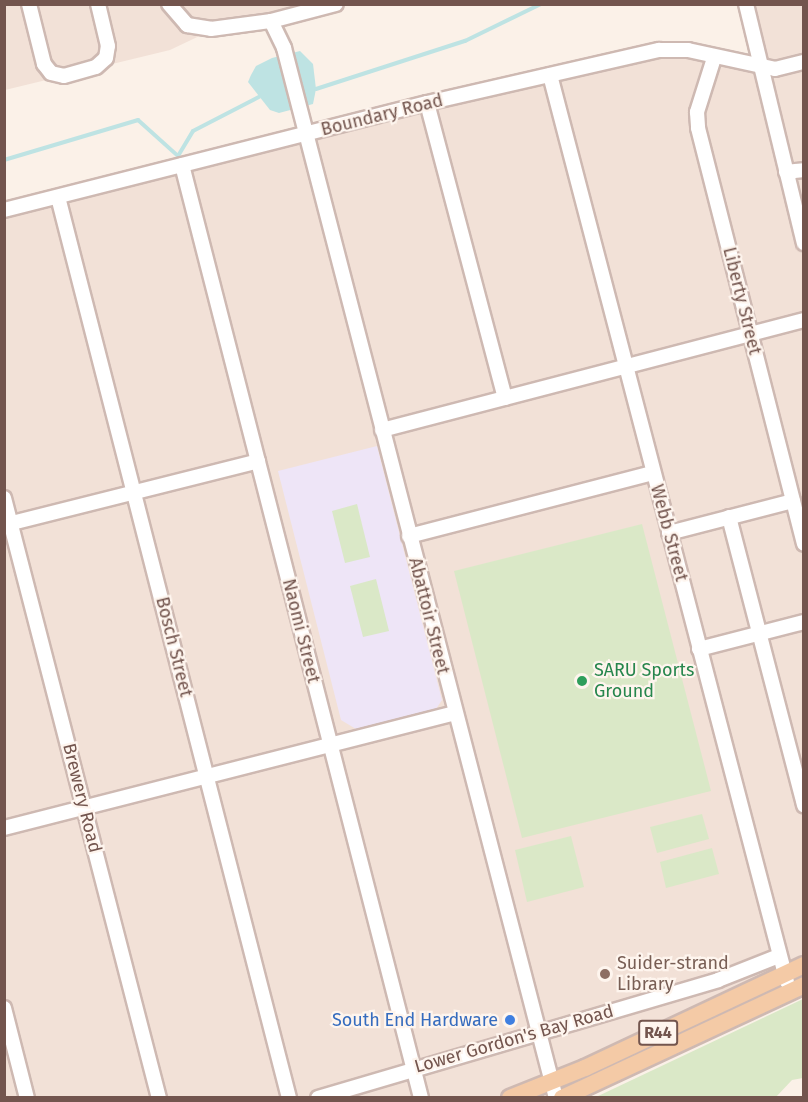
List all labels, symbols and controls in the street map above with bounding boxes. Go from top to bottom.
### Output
street label: Boundary Road [319,89,445,141]
street label: Liberty Street [718,245,766,357]
street label: Webb Street [646,482,692,584]
street label: Abattoir Street [404,555,454,677]
street label: Naomi Street [278,577,324,685]
street label: Bosch Street [151,595,197,699]
place label: SARU Sports Ground [594,660,694,702]
marker: SARU Sports Ground [575,674,589,688]
street label: Brewery Road [58,741,106,855]
place label: Suider-strand Library [617,953,729,996]
marker: Suider-strand Library [598,967,612,981]
street label: Lower Gordon's Bay Road [412,1000,616,1078]
place label: South End Hardware [332,1009,498,1031]
marker: South End Hardware [503,1013,517,1027]
road number: R44 [637,1020,679,1046]

